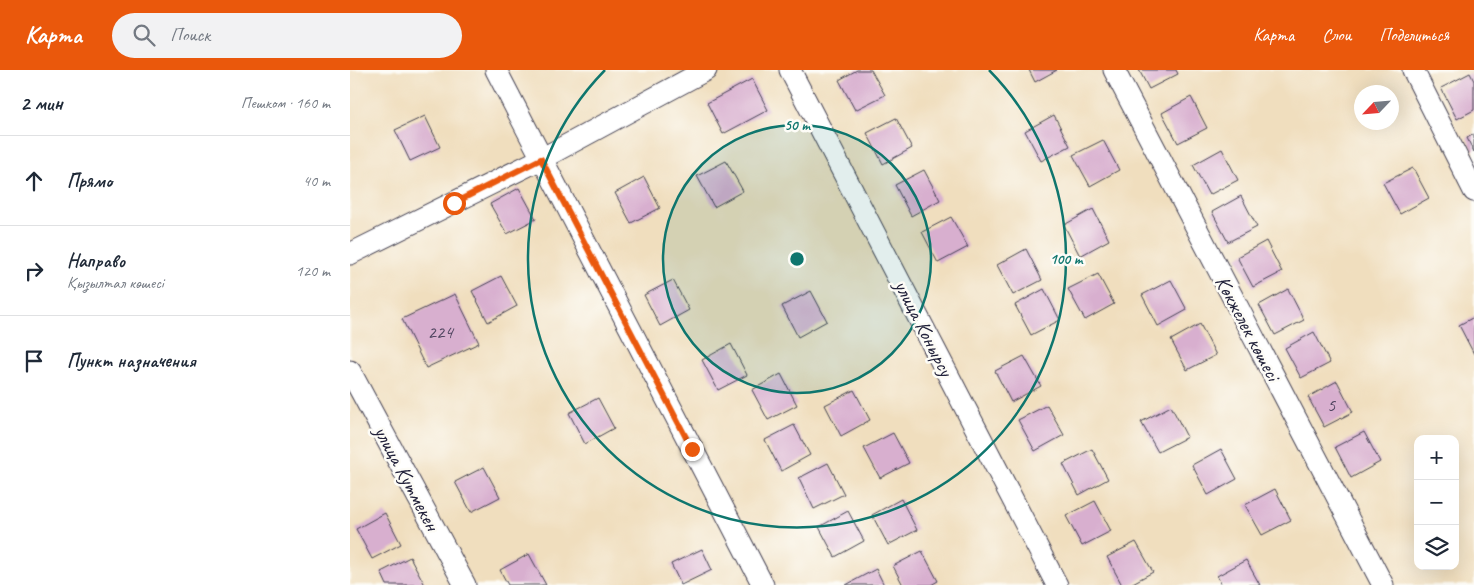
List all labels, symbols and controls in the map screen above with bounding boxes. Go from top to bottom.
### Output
search box [112,13,462,58]
text: Карта [25,20,82,50]
icon: search [130,21,158,49]
text: Поиск [170,23,210,47]
text: Карта [1253,24,1294,46]
text: Слои [1322,24,1351,46]
text: Поделиться [1379,24,1449,46]
north arrow [1354,85,1399,130]
text: 2 мин [20,90,63,116]
text: Пешком · 160 m [241,93,330,113]
text: 50 m [784,116,811,135]
icon: ahead [20,167,48,195]
text: Прямо [67,169,112,193]
text: 40 m [303,171,330,191]
route start [443,192,466,215]
text: Направо [67,249,125,273]
centre of rings [788,250,806,268]
text: 100 m [1050,250,1084,269]
icon: right [20,257,48,285]
text: 120 m [296,261,330,281]
street label: Көкжелек көшесі [1209,271,1288,388]
text: Қызылтал көшесі [67,273,164,293]
street label: улица Конырсу [888,274,960,382]
house number: 224 [427,320,455,344]
icon: arrive [20,347,48,375]
text: Пункт назначения [67,349,196,373]
house number: 5 [1327,393,1337,417]
street label: улица Кутмекен [368,419,446,536]
map controls [1414,435,1459,570]
button: + [1414,435,1459,480]
route end [681,438,704,461]
button: − [1414,480,1459,525]
button: layers [1414,525,1459,570]

